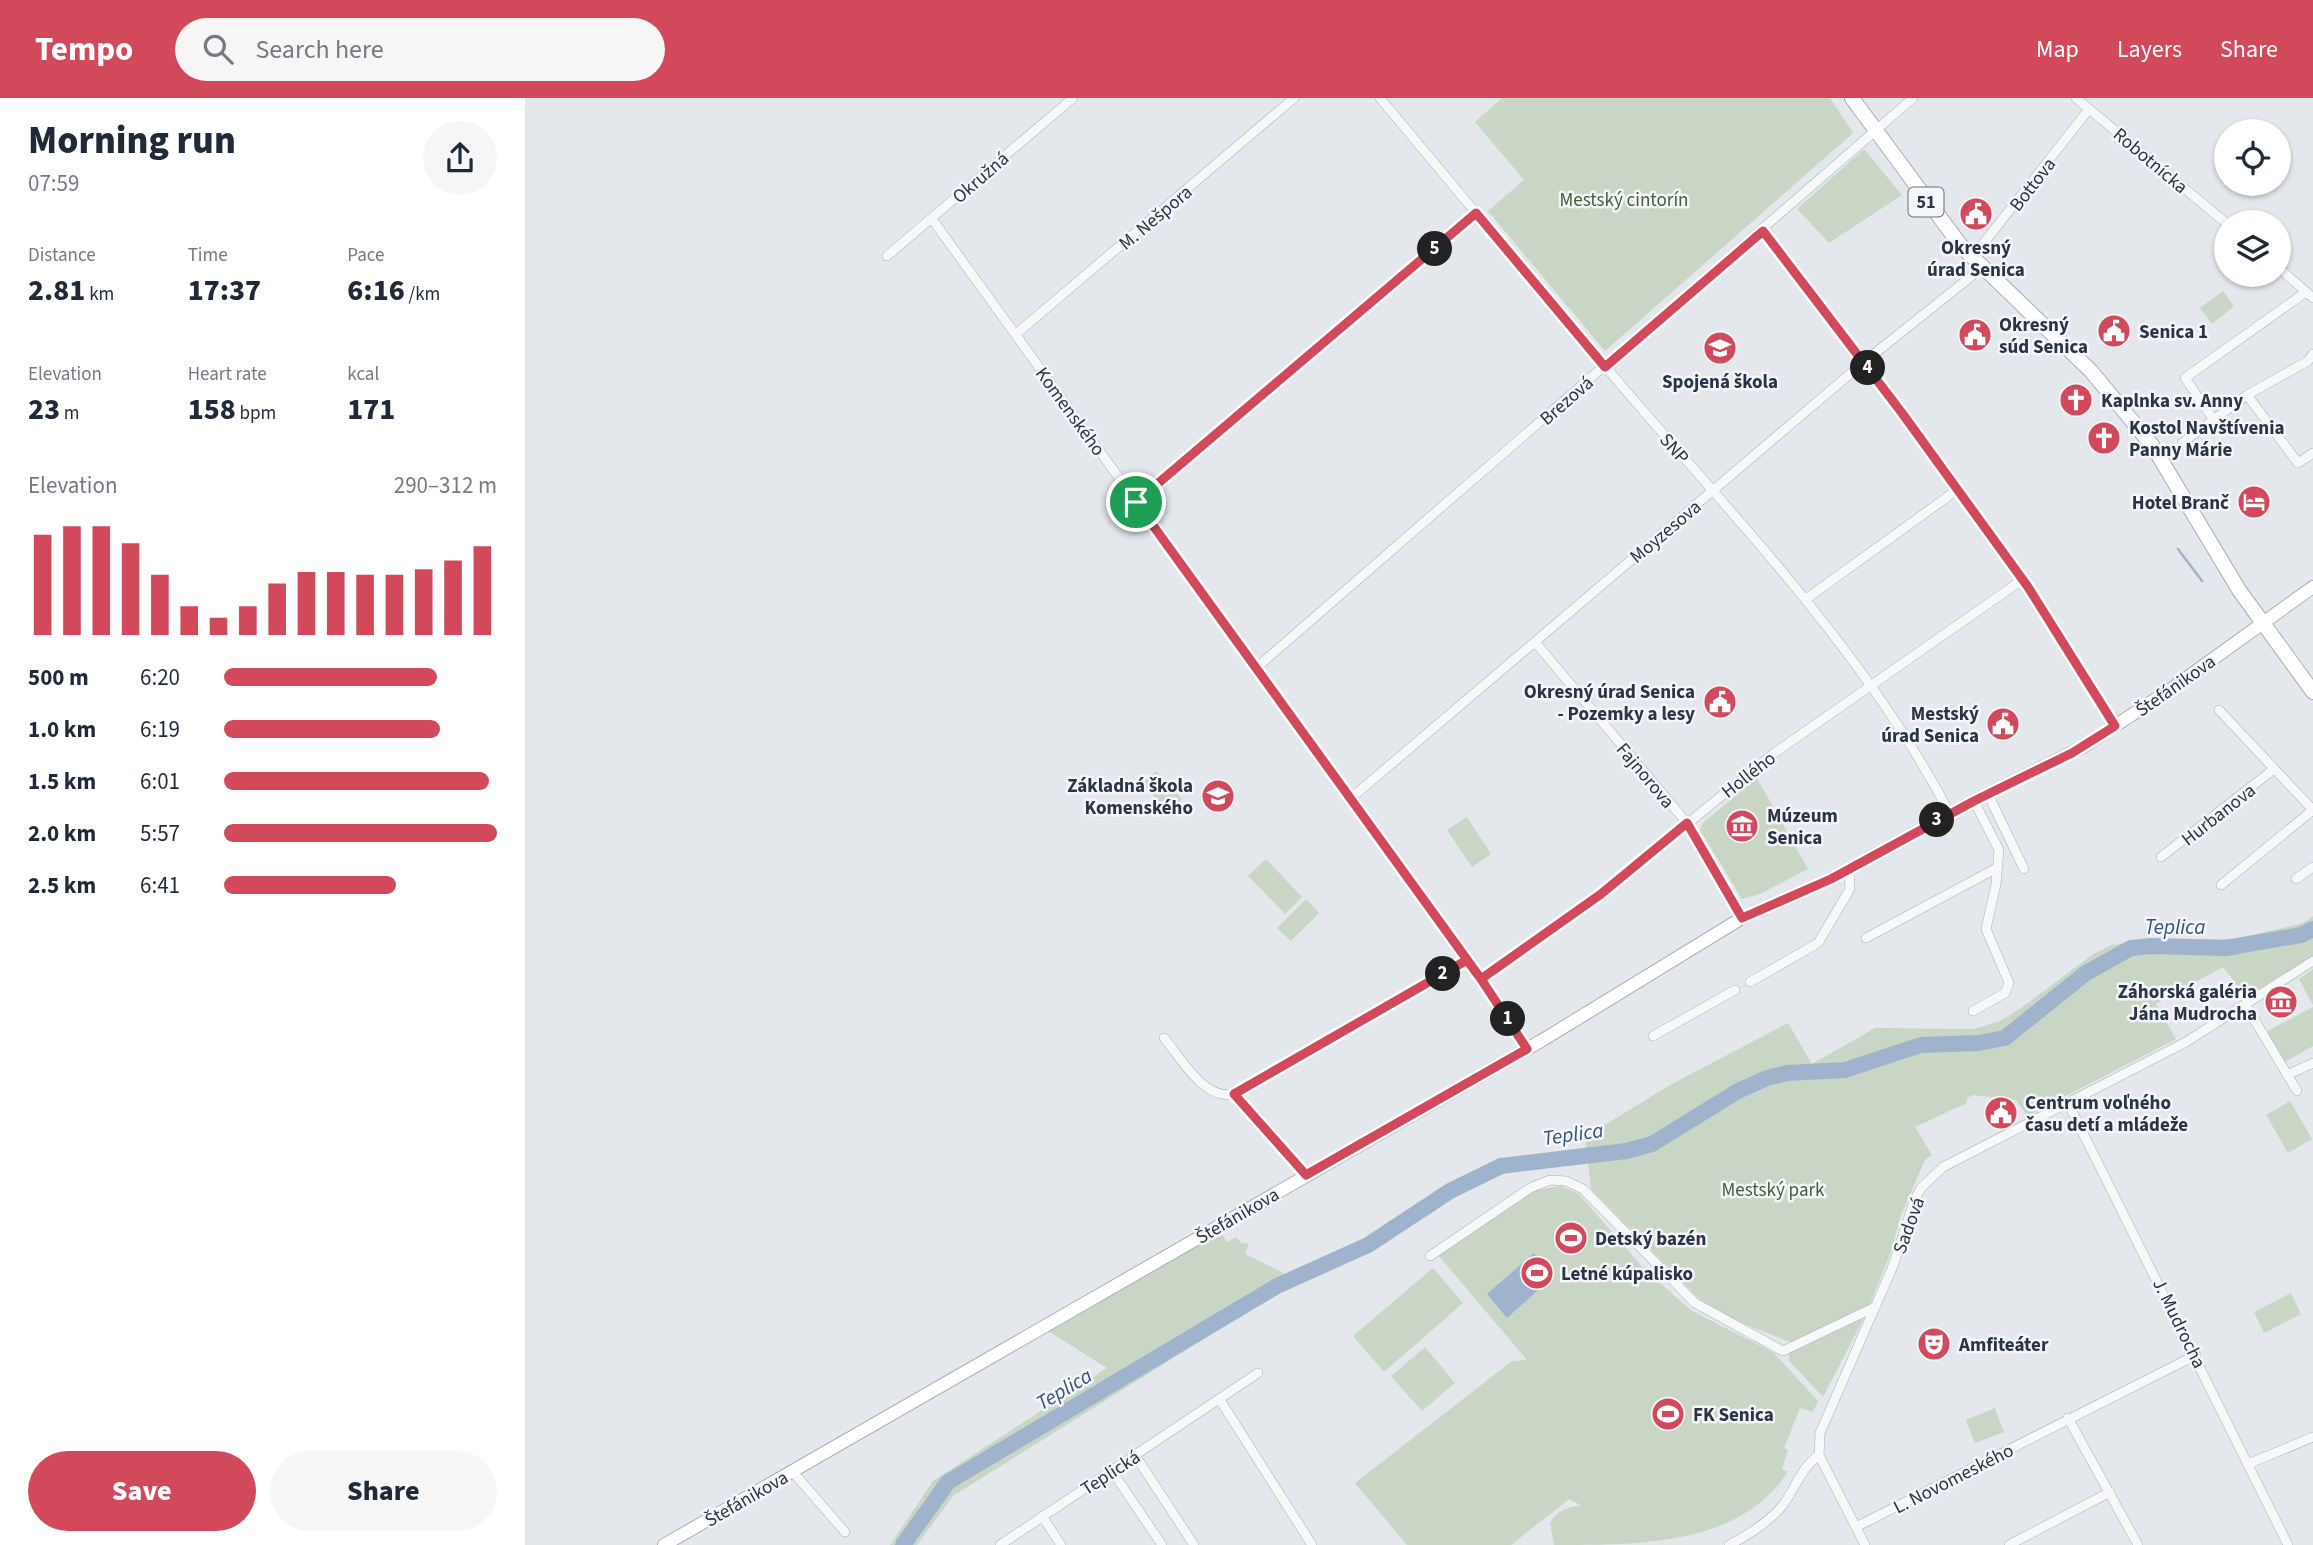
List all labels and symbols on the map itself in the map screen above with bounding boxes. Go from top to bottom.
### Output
street label: Robotnícka [2107,122,2193,201]
street label: Okružná [947,146,1015,210]
street label: Bottova [2004,152,2063,218]
street label: M. Nešpora [1113,179,1199,257]
park label: Mestský cintorín [1560,187,1688,214]
road number: 51 [1909,188,1943,217]
public building icon: Okresný úrad Senica [1957,195,1995,233]
pin: 5 [1417,232,1453,266]
place label: Okresný úrad Senica [1927,235,2025,284]
place label: Okresný súd Senica [1999,312,2088,361]
public building icon: Senica 1 [2095,312,2133,350]
public building icon: Okresný súd Senica [1956,316,1994,354]
place label: Senica 1 [2139,319,2208,346]
school or university icon: Spojená škola [1701,329,1739,367]
pin: 4 [1851,350,1885,386]
street label: Komenského [1028,362,1111,462]
place label: Spojená škola [1662,369,1778,396]
street label: Brezová [1534,370,1600,432]
church icon: Kaplnka sv. Anny [2057,381,2095,419]
place label: Kaplnka sv. Anny [2101,388,2243,415]
place label: Kostol Navštívenia Panny Márie [2129,415,2284,464]
church icon: Kostol Navštívenia Panny Márie [2085,419,2123,457]
street label: SNP [1653,428,1695,470]
pin [1106,472,1166,532]
hotel icon: Hotel Branč [2235,483,2273,521]
place label: Hotel Branč [2132,490,2230,517]
street label: Moyzesova [1624,494,1708,570]
street label: Štefánikova [2130,649,2221,724]
place label: Okresný úrad Senica - Pozemky a lesy [1524,679,1695,728]
public building icon: Okresný úrad Senica - Pozemky a lesy [1701,683,1739,721]
place label: Mestský úrad Senica [1881,701,1979,750]
public building icon: Mestský úrad Senica [1984,705,2022,743]
street label: Fajnorova [1609,737,1680,815]
street label: Hollého [1716,745,1782,805]
place label: Základná škola Komenského [1067,773,1193,822]
school or university icon: Základná škola Komenského [1199,777,1237,815]
street label: Hurbanova [2176,778,2262,853]
pin: 3 [1919,802,1955,838]
place label: Múzeum Senica [1767,803,1838,852]
museum icon: Múzeum Senica [1723,807,1761,845]
water label: Teplica [2145,912,2205,942]
pin: 2 [1425,956,1461,992]
place label: Záhorská galéria Jána Mudrocha [2118,979,2257,1028]
museum icon: Záhorská galéria Jána Mudrocha [2262,983,2300,1021]
pin: 1 [1490,1002,1525,1037]
place label: Centrum voľného času detí a mládeže [2025,1090,2188,1139]
public building icon: Centrum voľného času detí a mládeže [1982,1094,2020,1132]
water label: Teplica [1541,1115,1605,1153]
park label: Mestský park [1722,1177,1825,1204]
street label: Štefánikova [1191,1182,1285,1251]
street label: Sadová [1887,1193,1932,1258]
sports icon: Detský bazén [1552,1219,1590,1257]
place label: Detský bazén [1595,1226,1706,1253]
sports icon: Letné kúpalisko [1518,1254,1556,1292]
place label: Letné kúpalisko [1561,1261,1693,1288]
street label: J. Mudrocha [2145,1274,2212,1373]
theatre icon: Amfiteáter [1915,1325,1953,1363]
place label: Amfiteáter [1958,1332,2049,1359]
water label: Teplica [1030,1360,1098,1418]
sports icon: FK Senica [1649,1395,1687,1433]
place label: FK Senica [1693,1402,1774,1429]
street label: L. Novomeského [1889,1437,2018,1521]
street label: Teplická [1076,1444,1146,1503]
street label: Štefánikova [700,1465,794,1534]

